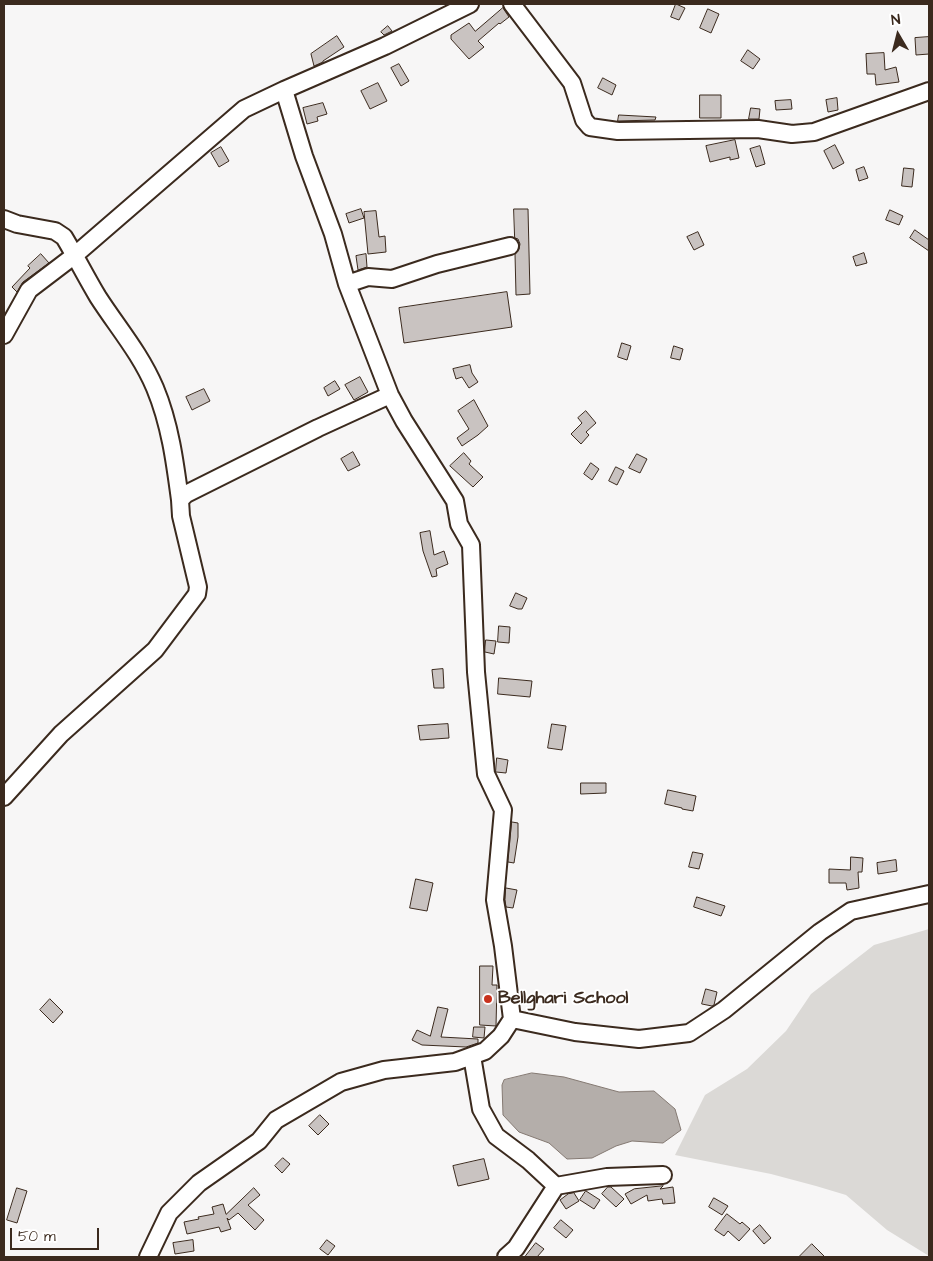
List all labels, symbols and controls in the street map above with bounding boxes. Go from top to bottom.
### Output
north arrow [873,10,923,60]
text: N [890,10,902,31]
place label: Bellghari School [498,988,628,1010]
marker: Bellghari School [482,993,494,1005]
scale bar [12,1218,101,1250]
text: 50 m [18,1226,56,1247]

